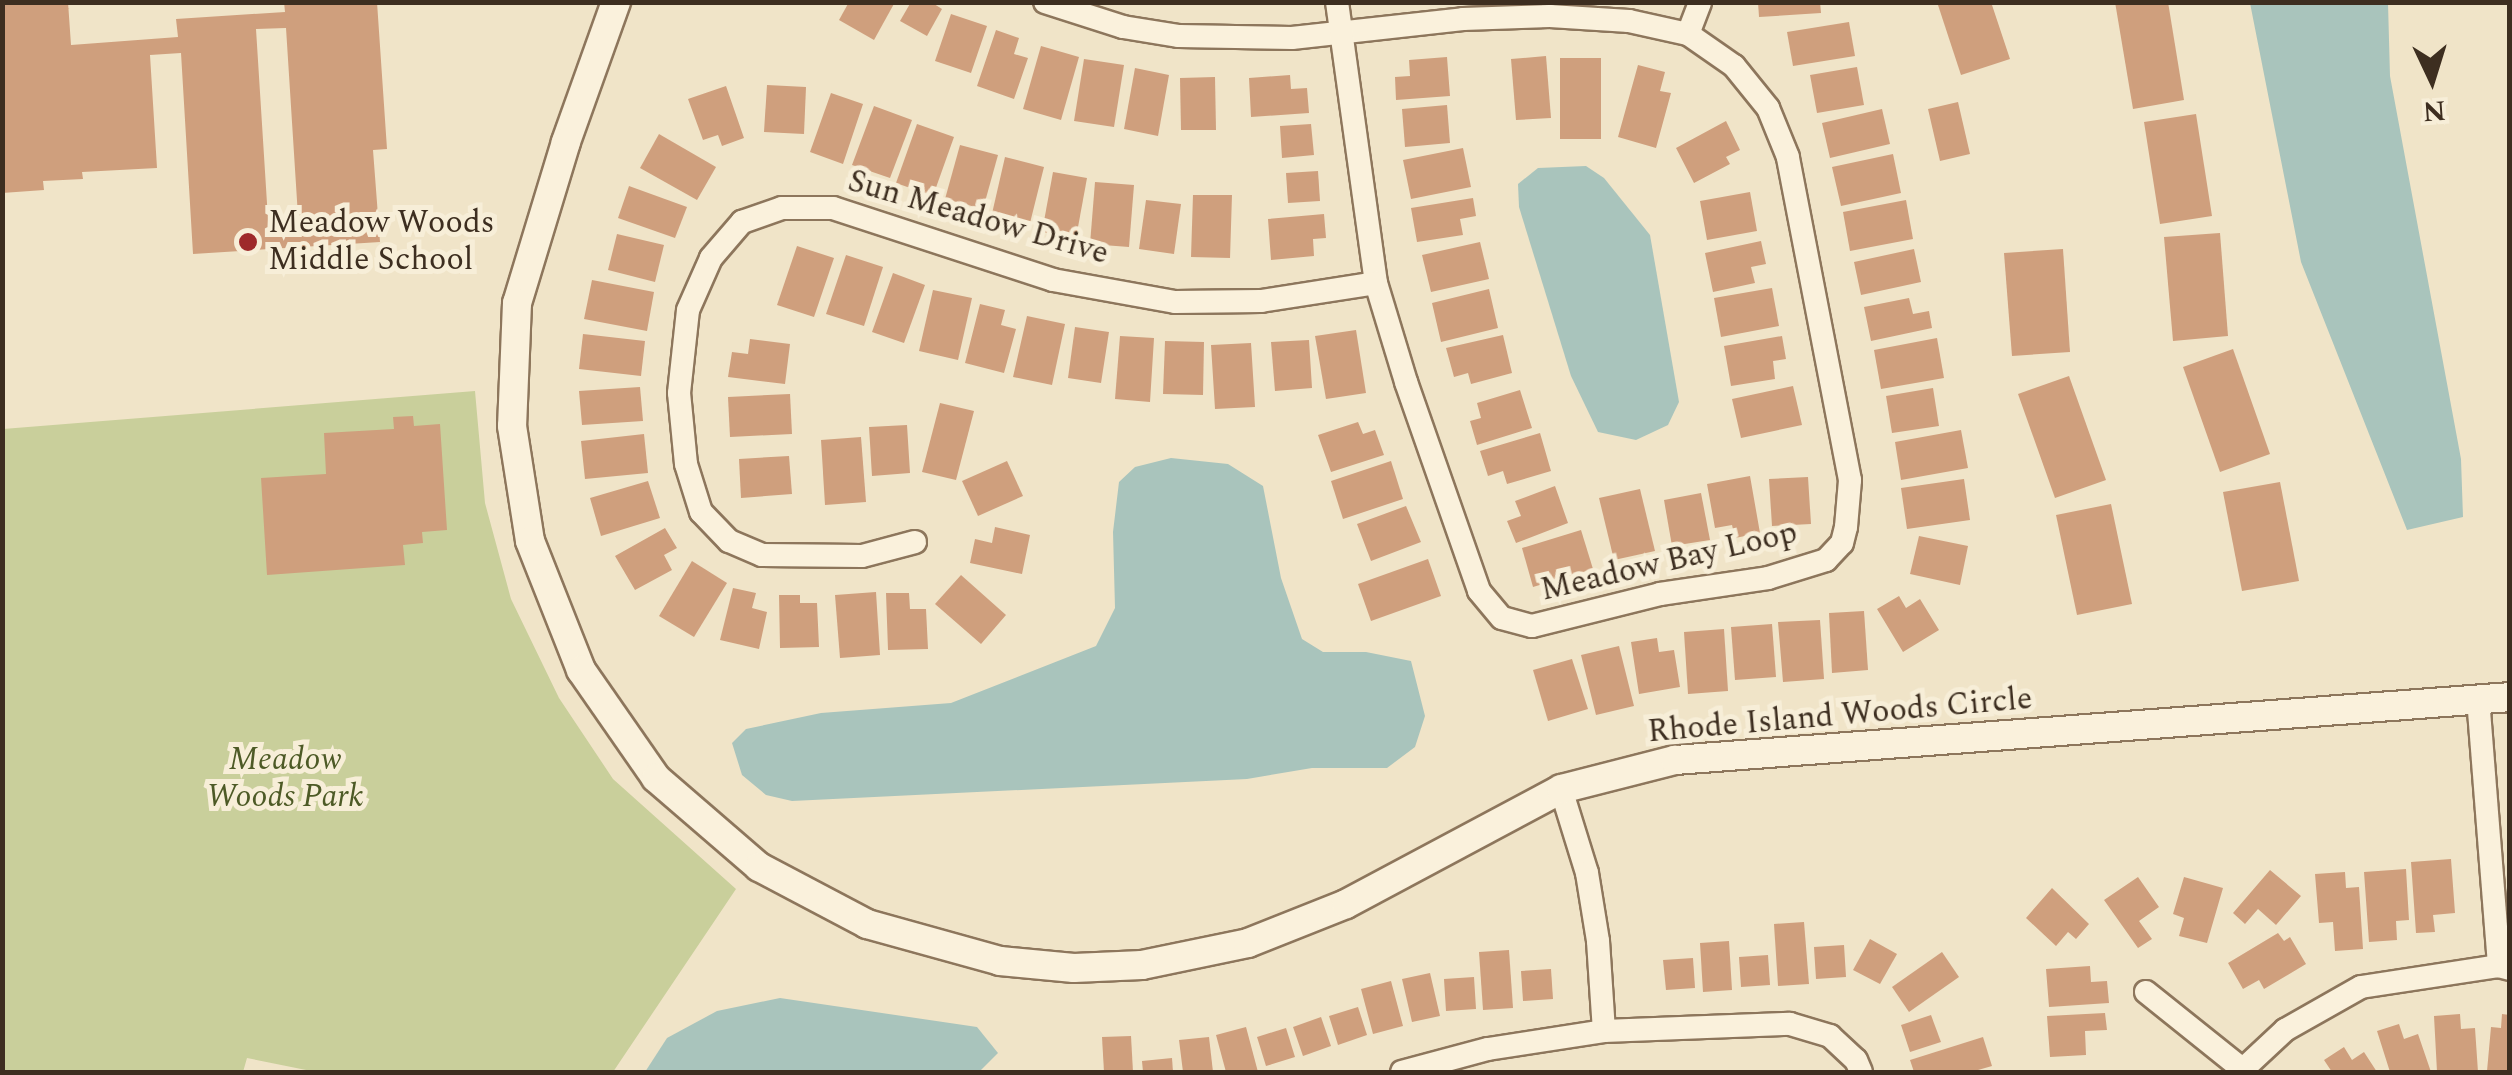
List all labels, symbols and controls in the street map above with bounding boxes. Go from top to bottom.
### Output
north arrow [2382,30,2482,130]
text: N [2421,88,2447,133]
street label: Sun Meadow Drive [843,162,1113,274]
place label: Meadow Woods Middle School [268,205,495,280]
marker: Meadow Woods Middle School [237,231,259,253]
street label: Meadow Bay Loop [1537,514,1801,610]
street label: Rhode Island Woods Circle [1646,680,2034,752]
park label: Meadow Woods Park [207,742,363,817]

